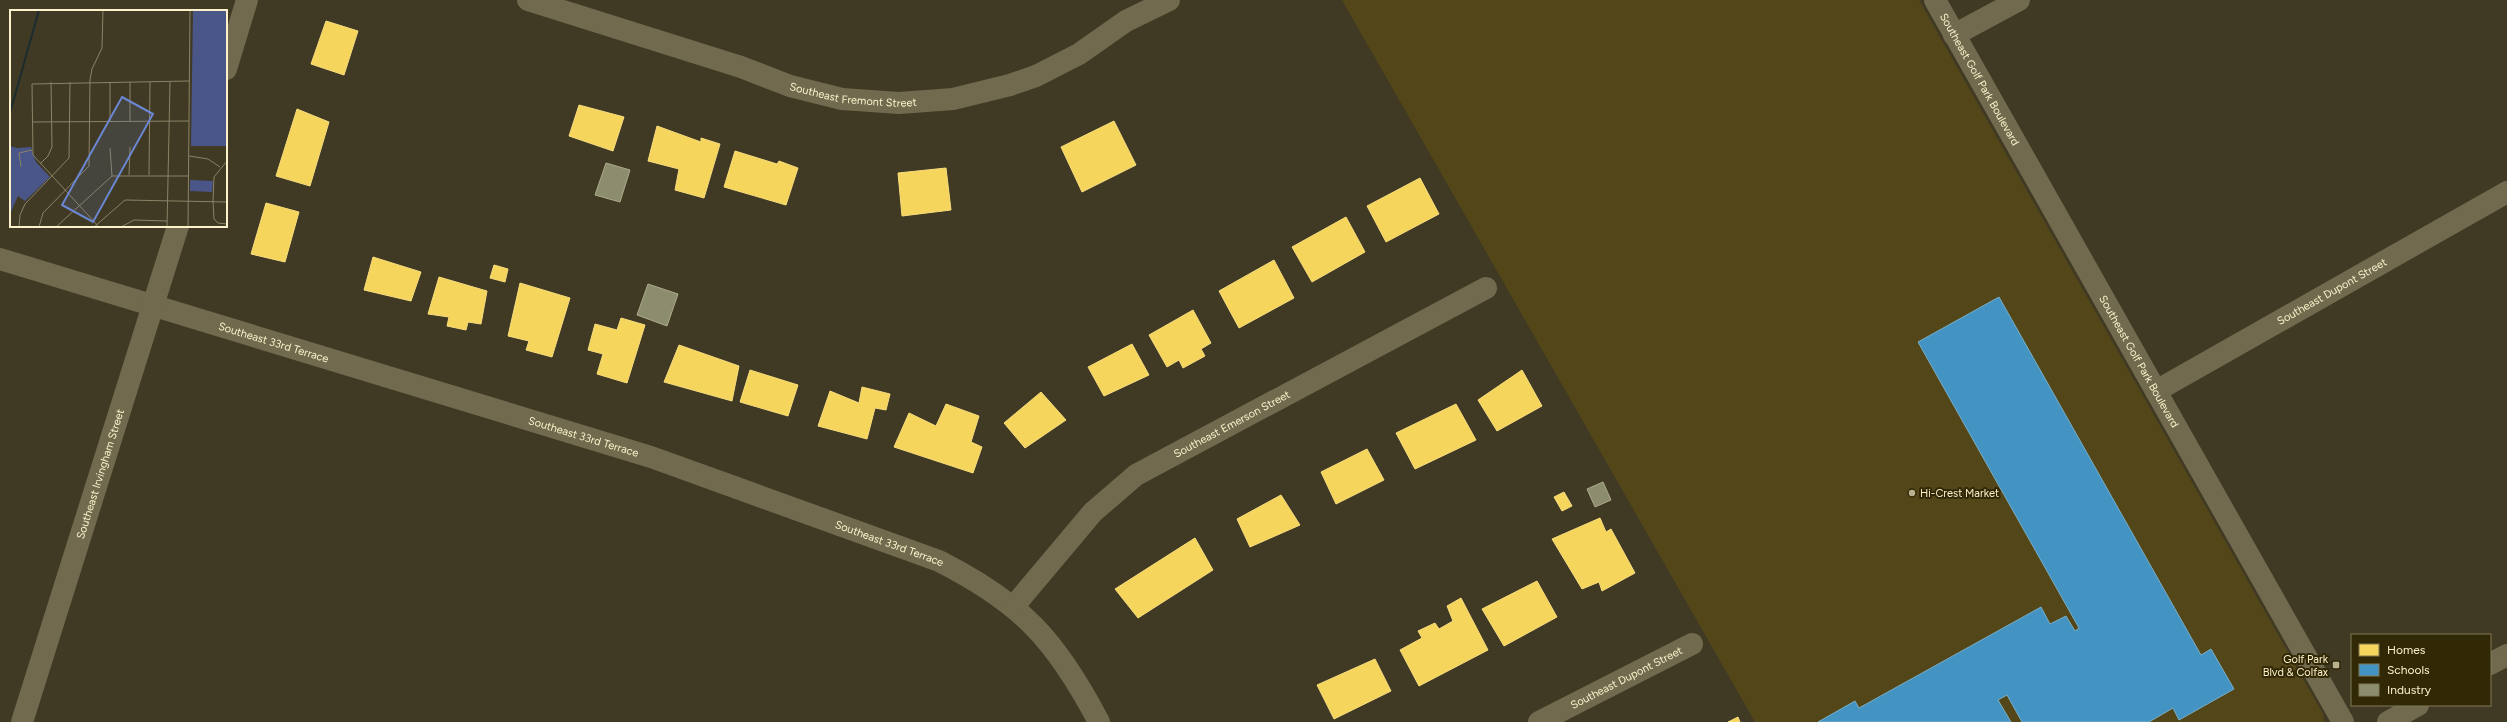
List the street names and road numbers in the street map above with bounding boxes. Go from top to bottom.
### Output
street label: Southeast Golf Park Boulevard [1937,11,2022,148]
street label: Southeast Fremont Street [788,80,917,110]
street label: Southeast Dupont Street [2275,255,2389,328]
street label: Southeast Golf Park Boulevard [2097,293,2182,430]
street label: Southeast 33rd Terrace [217,319,330,365]
street label: Southeast Emerson Street [1171,387,1292,460]
street label: Southeast Irvingham Street [73,407,127,541]
street label: Southeast 33rd Terrace [527,414,640,459]
street label: Southeast 33rd Terrace [833,518,946,569]
street label: Southeast Dupont Street [1568,644,1684,711]

